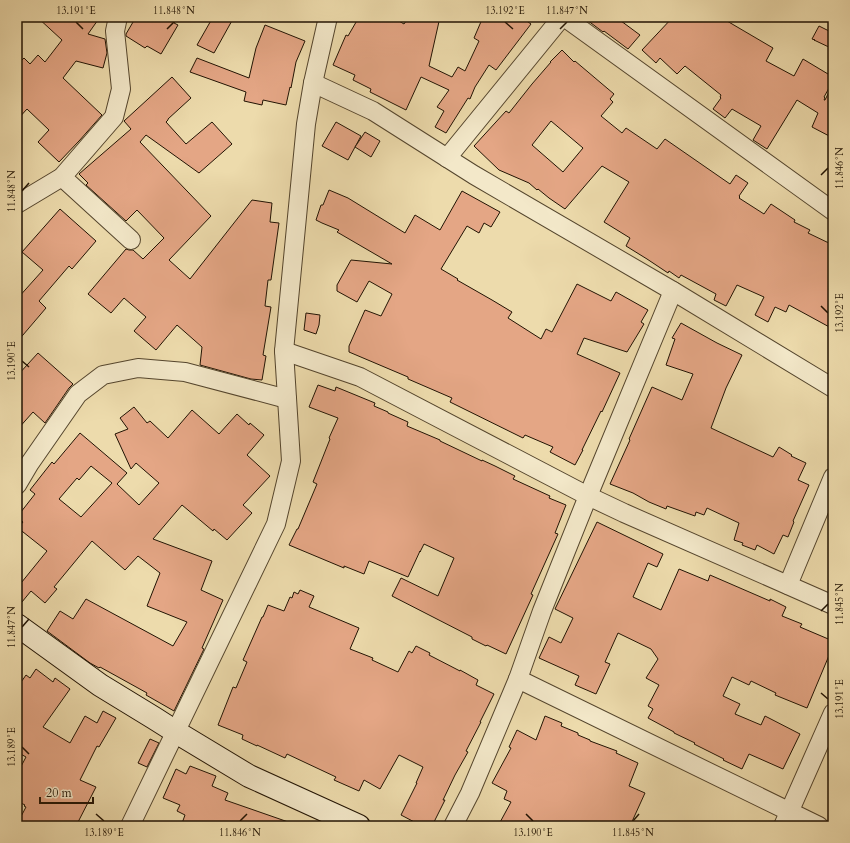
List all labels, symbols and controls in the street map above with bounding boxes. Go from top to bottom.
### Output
text: 13.191°E [56,4,96,18]
text: 11.848°N [153,4,195,18]
text: 13.192°E [485,4,525,18]
text: 11.847°N [546,4,588,18]
text: 11.846°N [833,147,847,189]
text: 11.848°N [5,170,19,212]
text: 13.192°E [833,293,847,333]
text: 13.190°E [5,341,19,381]
text: 11.845°N [833,583,847,625]
text: 11.847°N [5,606,19,648]
text: 13.191°E [833,679,847,719]
text: 13.189°E [5,727,19,767]
scale bar [40,779,93,805]
text: 20 m [46,785,73,801]
text: 13.189°E [84,826,124,840]
text: 11.846°N [219,826,261,840]
text: 13.190°E [513,826,553,840]
text: 11.845°N [612,826,654,840]

